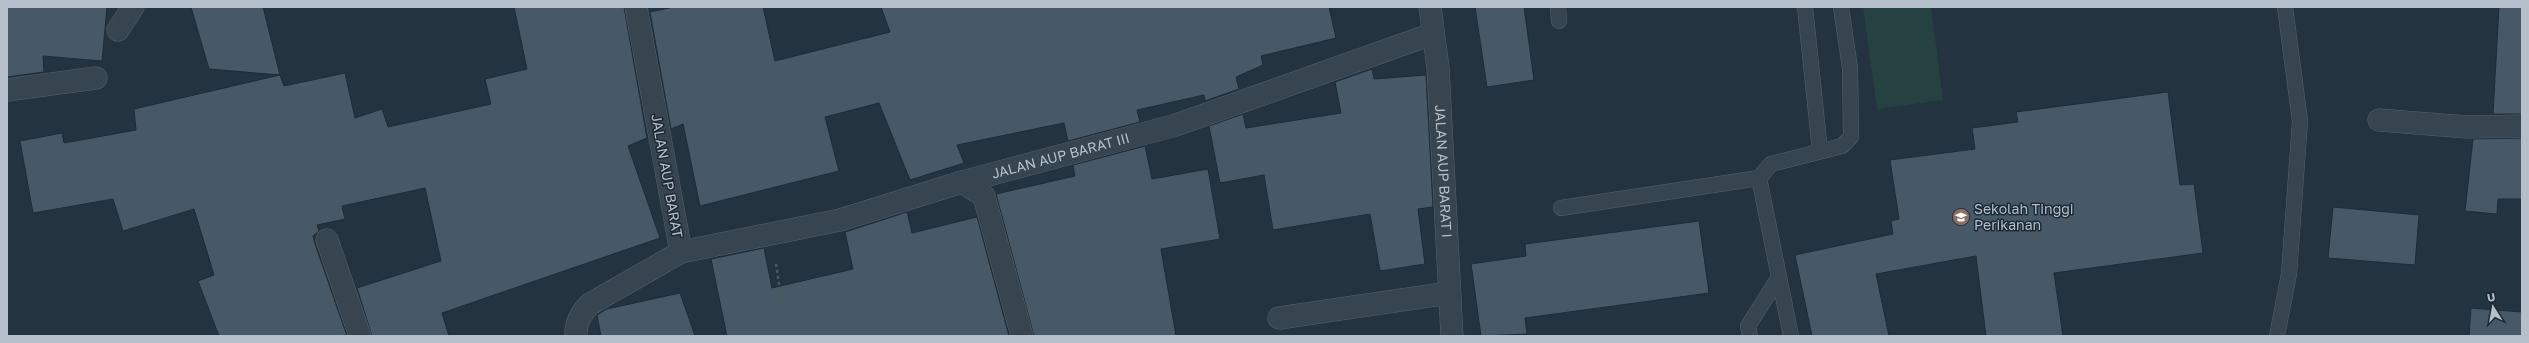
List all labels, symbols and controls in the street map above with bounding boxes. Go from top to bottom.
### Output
street label: JALAN AUP BARAT I [1432,104,1456,238]
street label: JALAN AUP BARAT [648,113,687,239]
street label: JALAN AUP BARAT III [990,129,1131,182]
place label: Sekolah Tinggi Perikanan [1974,200,2074,233]
school or university icon: Sekolah Tinggi Perikanan [1951,207,1971,227]
north arrow [2473,287,2513,327]
text: U [2486,290,2496,304]

